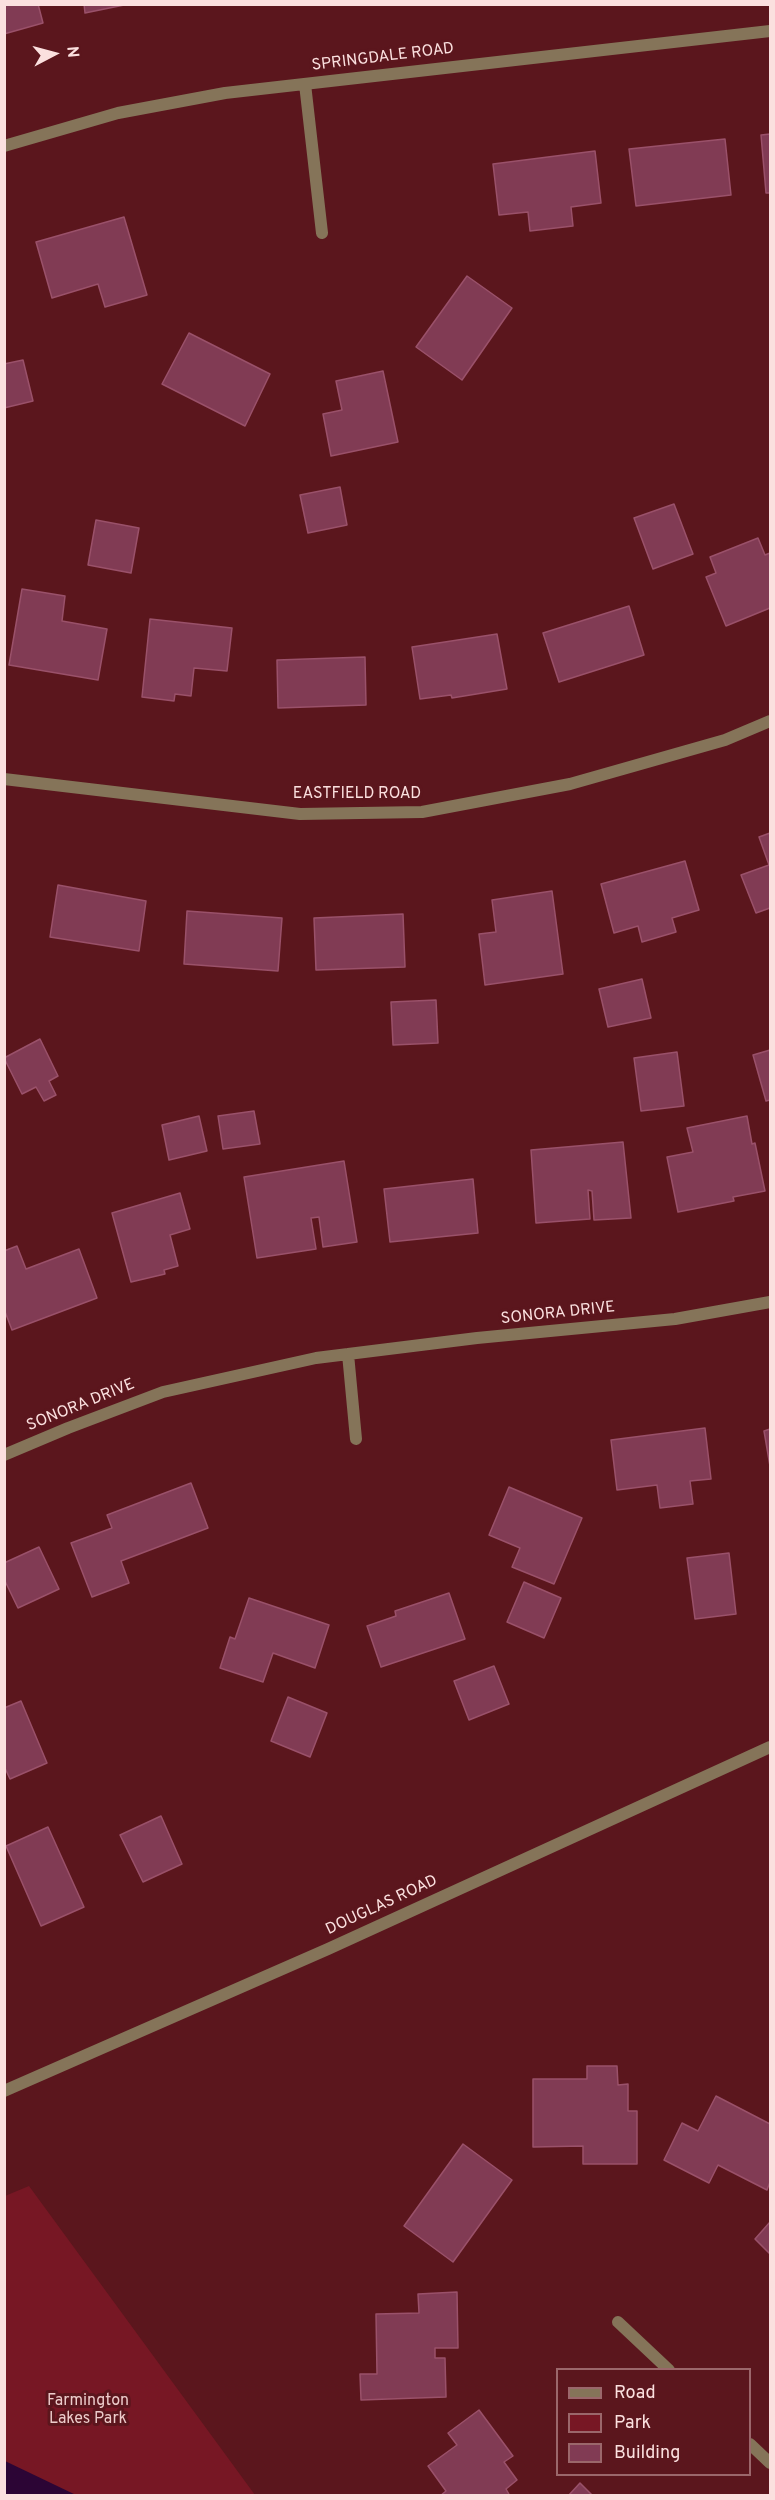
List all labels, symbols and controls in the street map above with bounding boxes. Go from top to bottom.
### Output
north arrow [24,24,84,84]
street label: SPRINGDALE ROAD [311,40,455,76]
text: N [61,45,82,59]
street label: EASTFIELD ROAD [293,785,421,805]
street label: SONORA DRIVE [500,1298,616,1330]
street label: SONORA DRIVE [24,1376,138,1436]
street label: DOUGLAS ROAD [323,1872,441,1940]
legend [556,2368,751,2476]
text: Road [614,2382,656,2405]
park label: Farmington Lakes Park [47,2392,129,2430]
text: Park [614,2412,651,2435]
text: Building [614,2442,680,2465]

